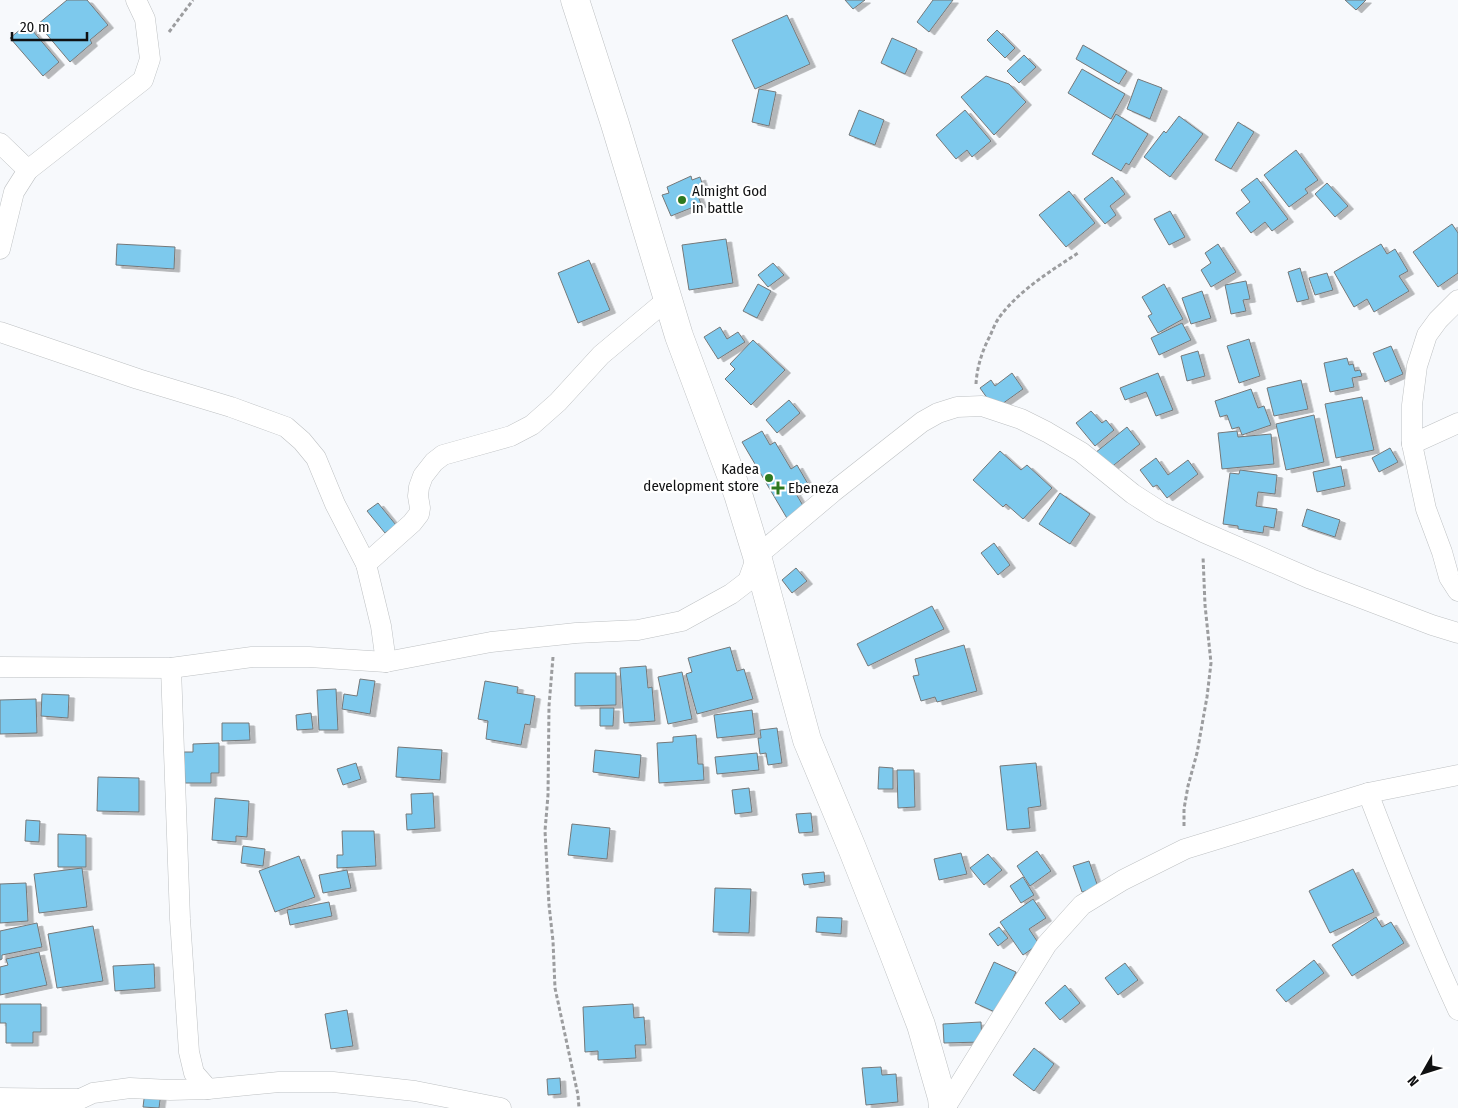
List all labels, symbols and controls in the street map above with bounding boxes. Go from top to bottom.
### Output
scale bar [12,10,88,42]
text: 20 m [20,18,50,36]
place label: Almight God in battle [692,182,767,217]
marker: Almight God in battle [676,194,688,206]
place label: Kadea development store [643,460,759,495]
marker: Kadea development store [763,472,775,484]
place label: Ebeneza [788,479,839,497]
marker: Ebeneza [772,482,784,494]
north arrow [1398,1048,1448,1098]
text: N [1404,1072,1423,1089]

